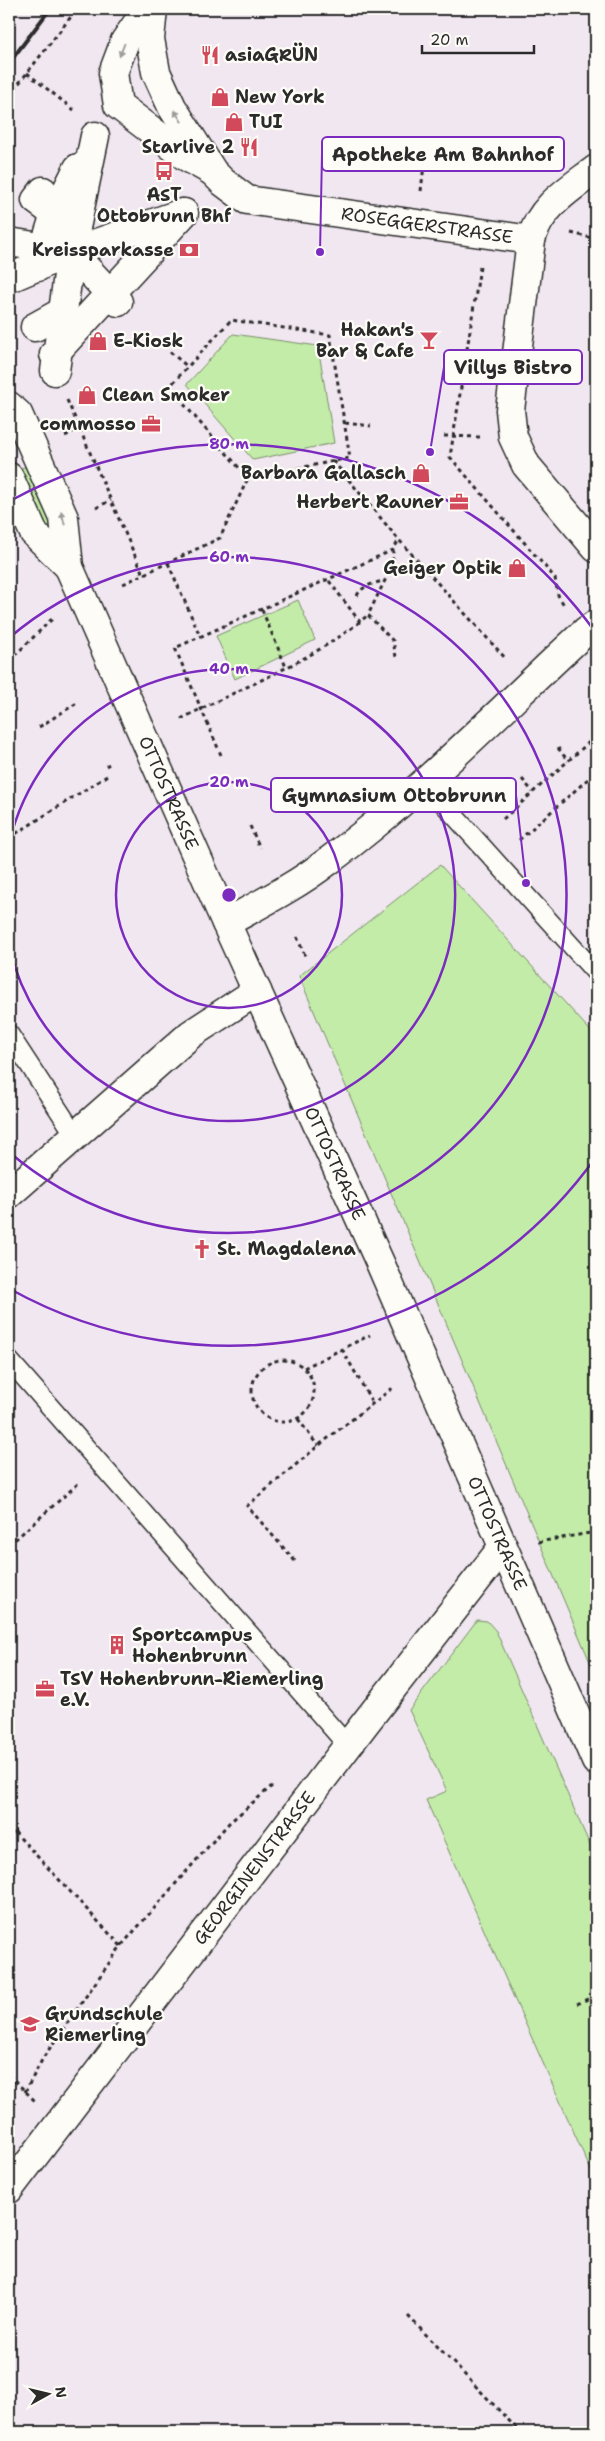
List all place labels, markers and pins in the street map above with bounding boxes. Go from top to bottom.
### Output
place label: asiaGRÜN [225,42,318,67]
restaurant icon: asiaGRÜN [199,44,221,66]
place label: New York [235,85,325,109]
shop icon: New York [209,86,231,108]
place label: TUI [249,110,283,134]
shop icon: TUI [223,111,245,133]
place label: Starlive 2 [142,135,234,159]
restaurant icon: Starlive 2 [238,136,260,158]
callout: Apotheke Am Bahnhof [322,137,564,171]
bus stop icon: AST Ottobrunn Bhf [153,160,175,182]
place label: AST Ottobrunn Bhf [97,183,232,228]
place label: Kreissparkasse [32,238,174,262]
bank icon: Kreissparkasse [178,239,200,261]
place label: Hakan's Bar & Cafe [316,318,414,363]
place label: E-Kiosk [113,329,183,353]
bar icon: Hakan's Bar & Cafe [418,329,440,351]
shop icon: E-Kiosk [87,330,109,352]
callout: Villys Bistro [444,350,582,384]
place label: Clean Smoker [102,383,230,407]
shop icon: Clean Smoker [76,384,98,406]
place label: commosso [40,412,136,436]
office icon: commosso [140,413,162,435]
place label: Barbara Gallasch [241,461,406,485]
shop icon: Barbara Gallasch [410,462,432,484]
place label: Herbert Rauner [297,490,444,514]
office icon: Herbert Rauner [448,491,470,513]
place label: Geiger Optik [383,556,502,580]
shop icon: Geiger Optik [506,557,528,579]
callout: Gymnasium Ottobrunn [271,778,516,812]
centre of rings [220,886,238,904]
place label: St. Magdalena [217,1237,356,1261]
church icon: St. Magdalena [191,1238,213,1260]
place label: Sportcampus Hohenbrunn [132,1623,253,1668]
building icon: Sportcampus Hohenbrunn [106,1634,128,1656]
place label: TSV Hohenbrunn-Riemerling e.V. [60,1667,324,1712]
office icon: TSV Hohenbrunn-Riemerling e.V. [34,1678,56,1700]
place label: Grundschule Riemerling [45,2002,163,2047]
school or university icon: Grundschule Riemerling [19,2013,41,2035]

